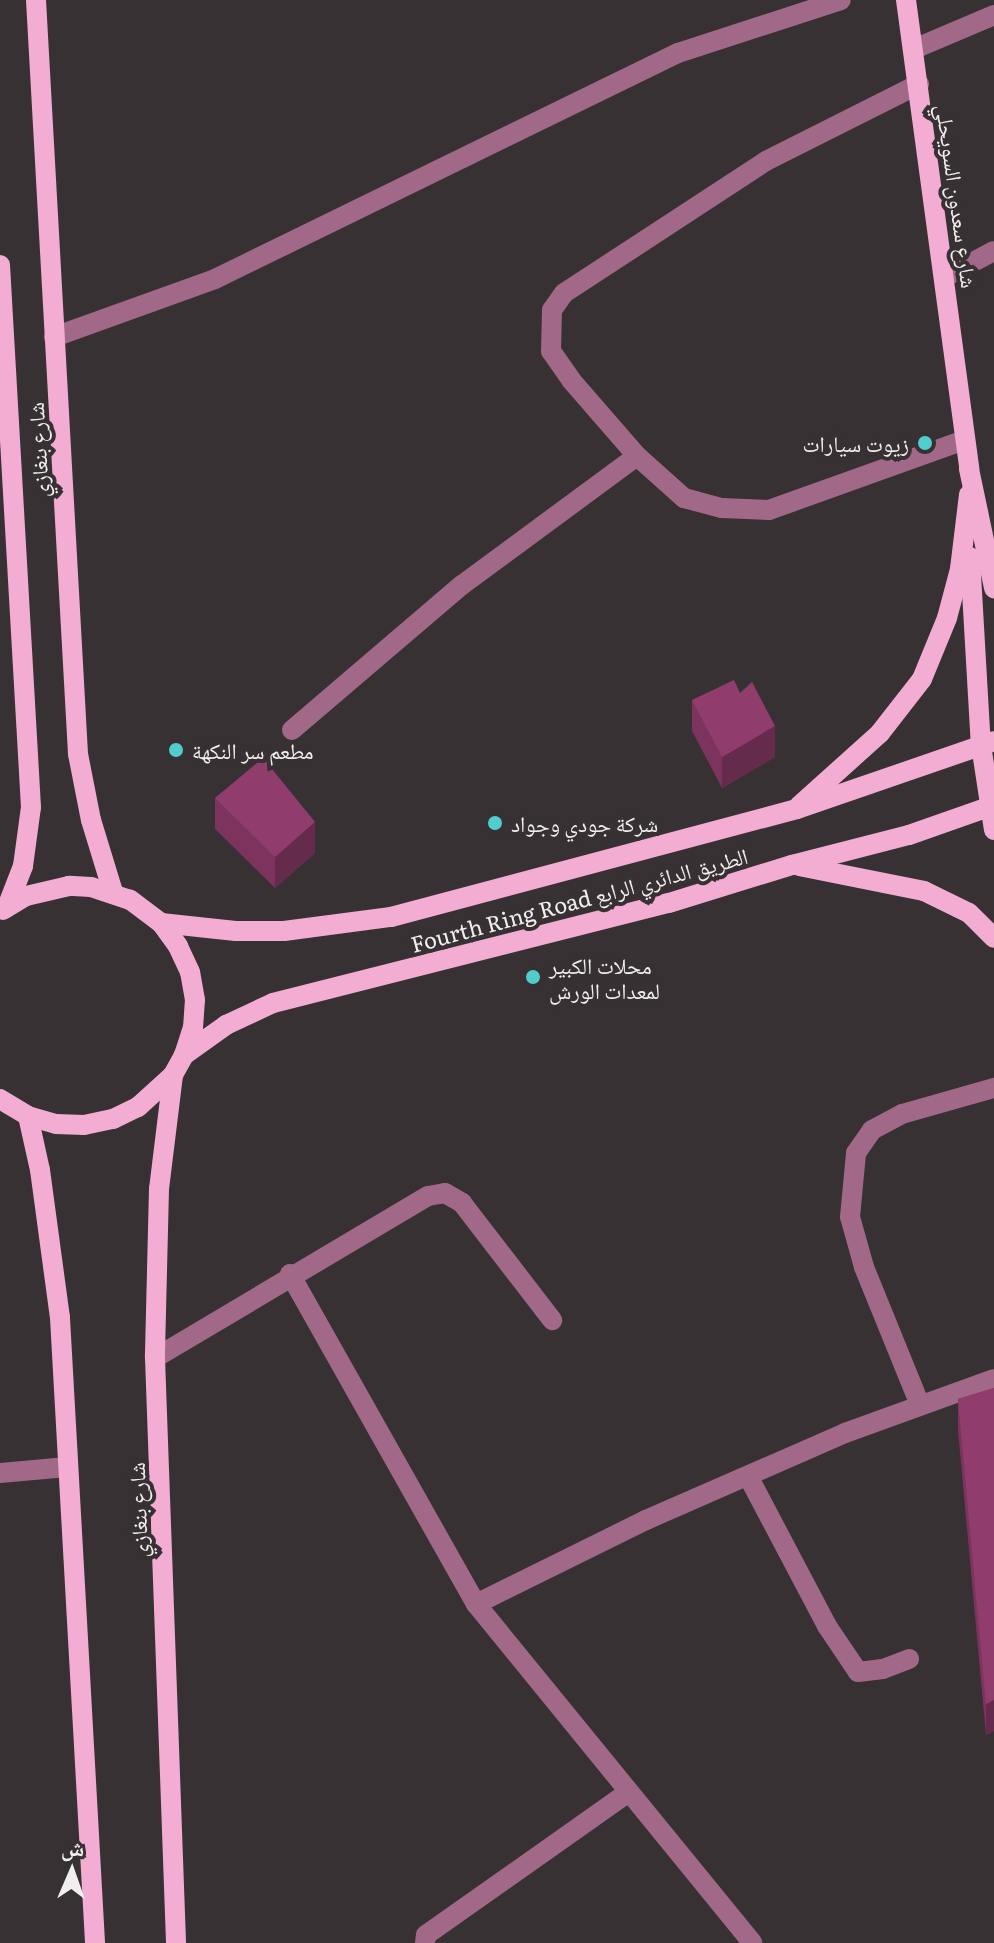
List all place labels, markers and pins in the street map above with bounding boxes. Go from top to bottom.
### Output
place label: زيوت سيارات [803,430,909,456]
marker: زيوت سيارات [916,434,934,452]
place label: مطعم سر النكهة [192,737,314,763]
marker: مطعم سر النكهة [167,741,185,759]
place label: شركة جودي وجواد [511,810,658,836]
marker: شركة جودي وجواد [486,814,504,832]
place label: محلات الكبير لمعدات الورش [549,951,660,1002]
marker: محلات الكبير لمعدات الورش [524,968,542,986]

